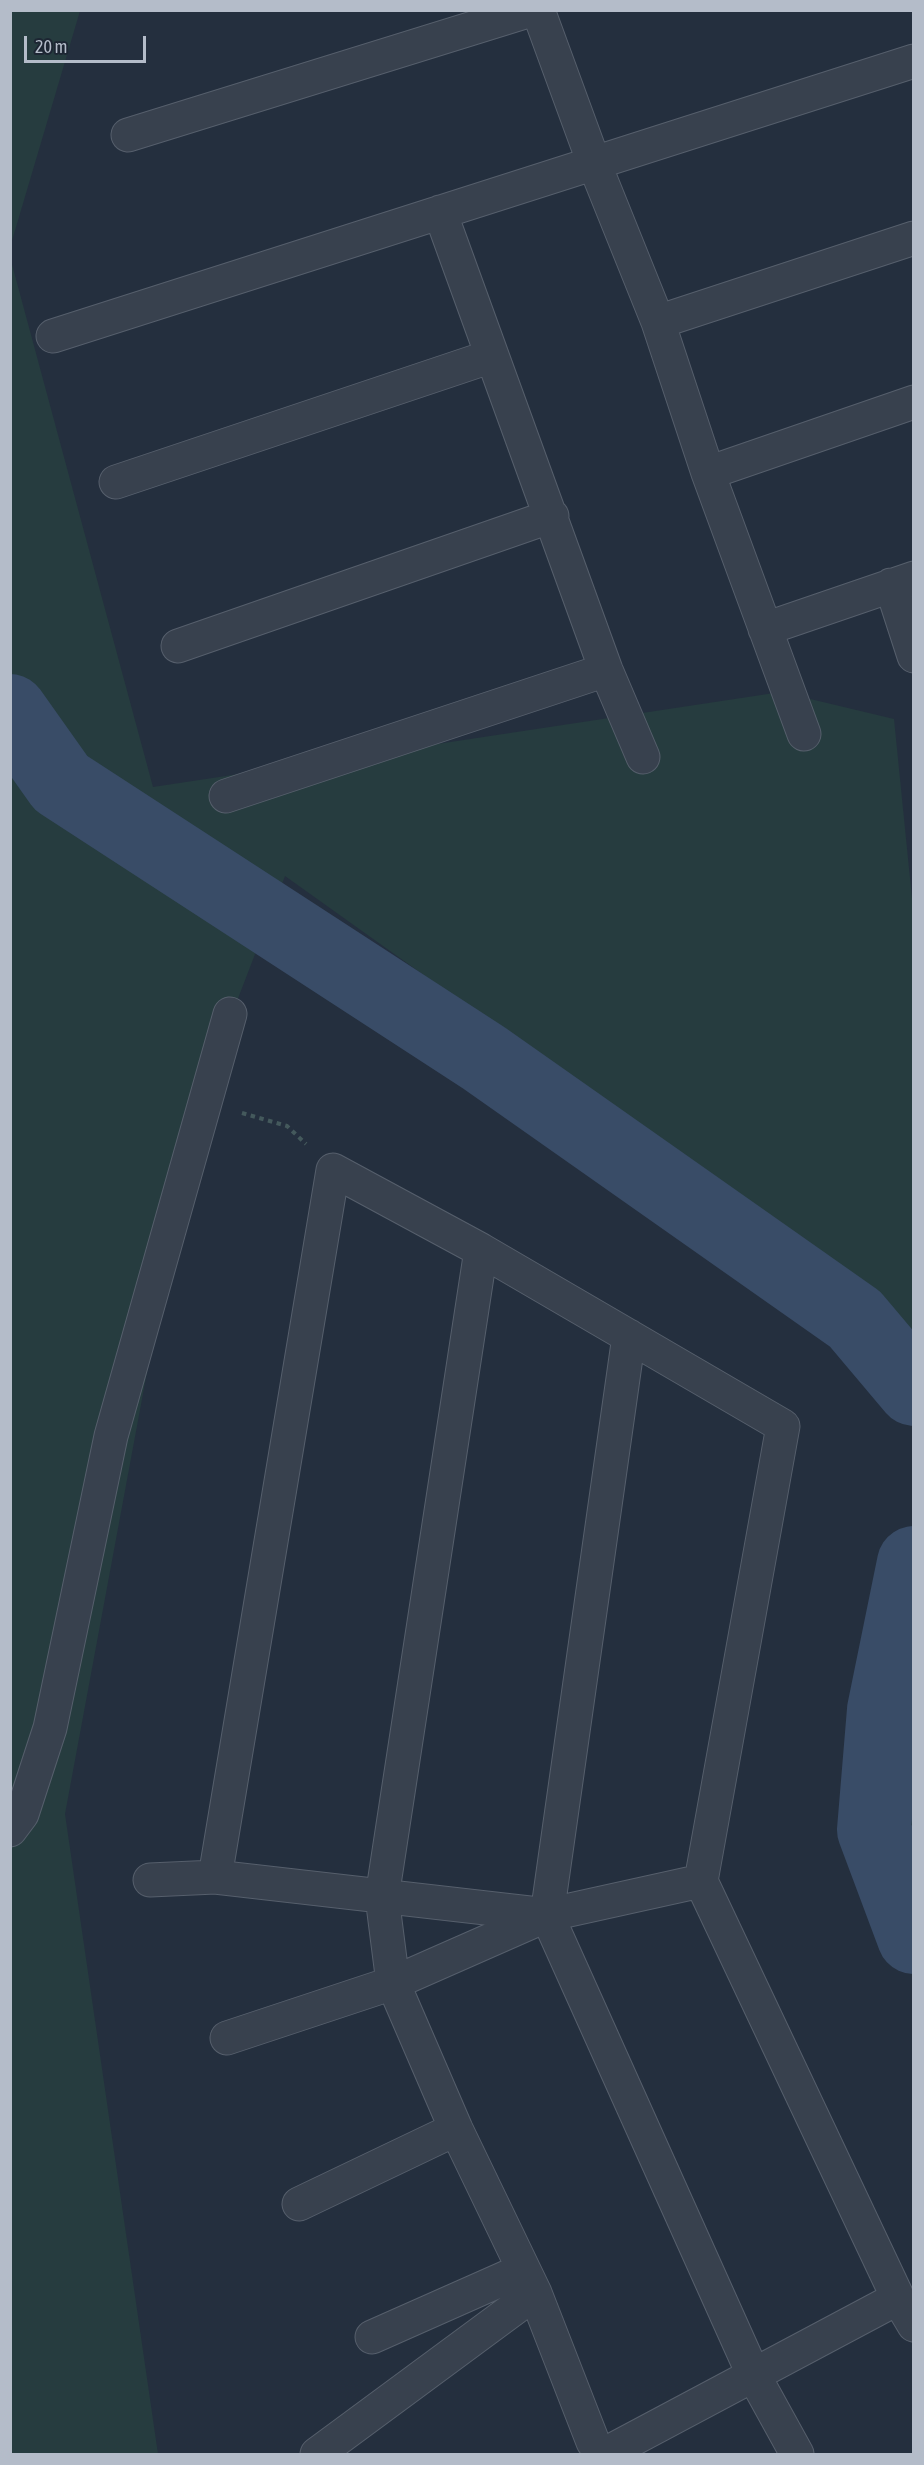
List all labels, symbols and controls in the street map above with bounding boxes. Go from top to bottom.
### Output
scale bar [27,24,148,62]
text: 20 m [35,36,67,57]

